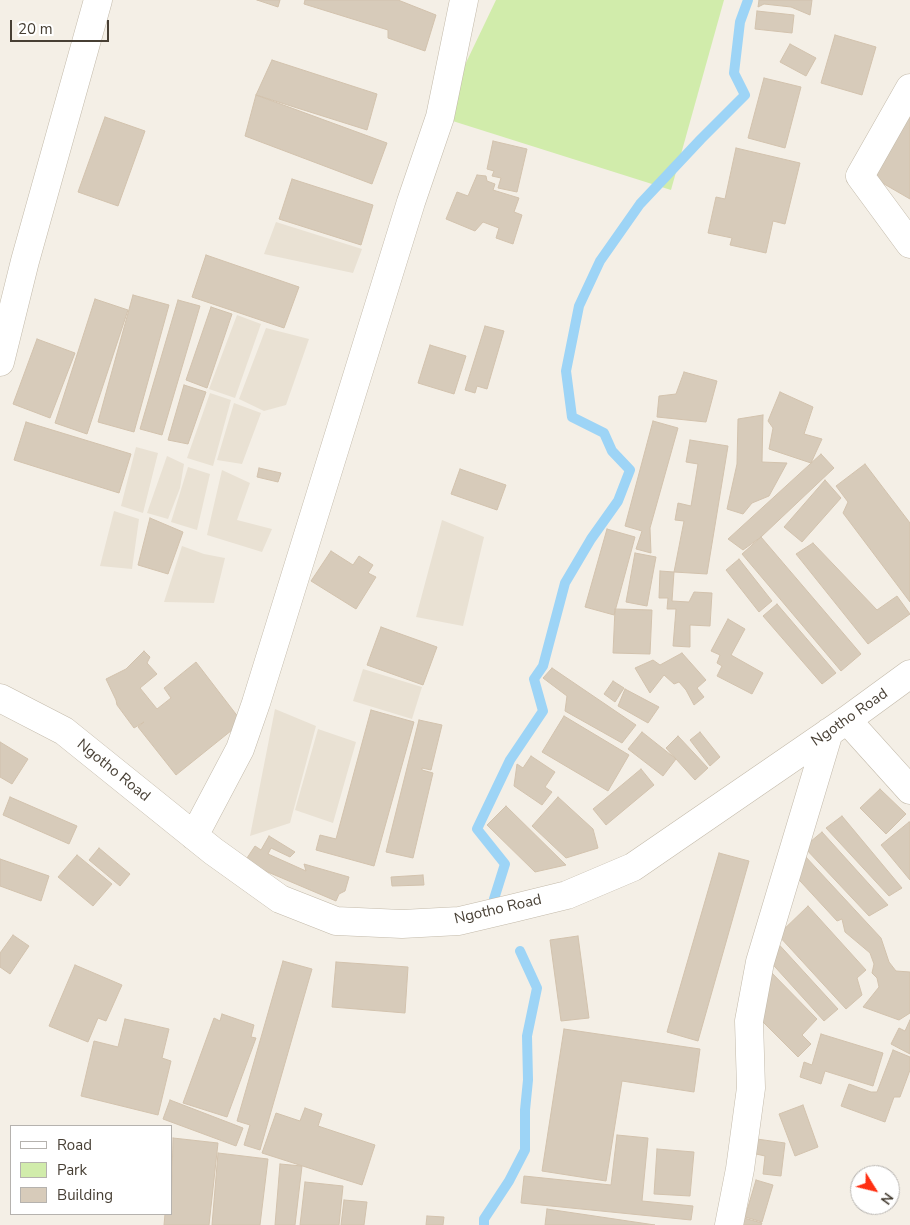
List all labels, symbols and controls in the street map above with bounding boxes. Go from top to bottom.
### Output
scale bar [12,10,111,42]
text: 20 m [18,19,53,39]
street label: Ngotho Road [808,685,892,751]
street label: Ngotho Road [73,736,153,806]
street label: Ngotho Road [453,891,543,929]
legend [10,1125,172,1215]
text: Road [57,1135,92,1155]
text: Park [57,1160,87,1180]
north arrow [850,1165,900,1215]
text: Building [57,1185,113,1205]
text: N [876,1189,898,1208]

